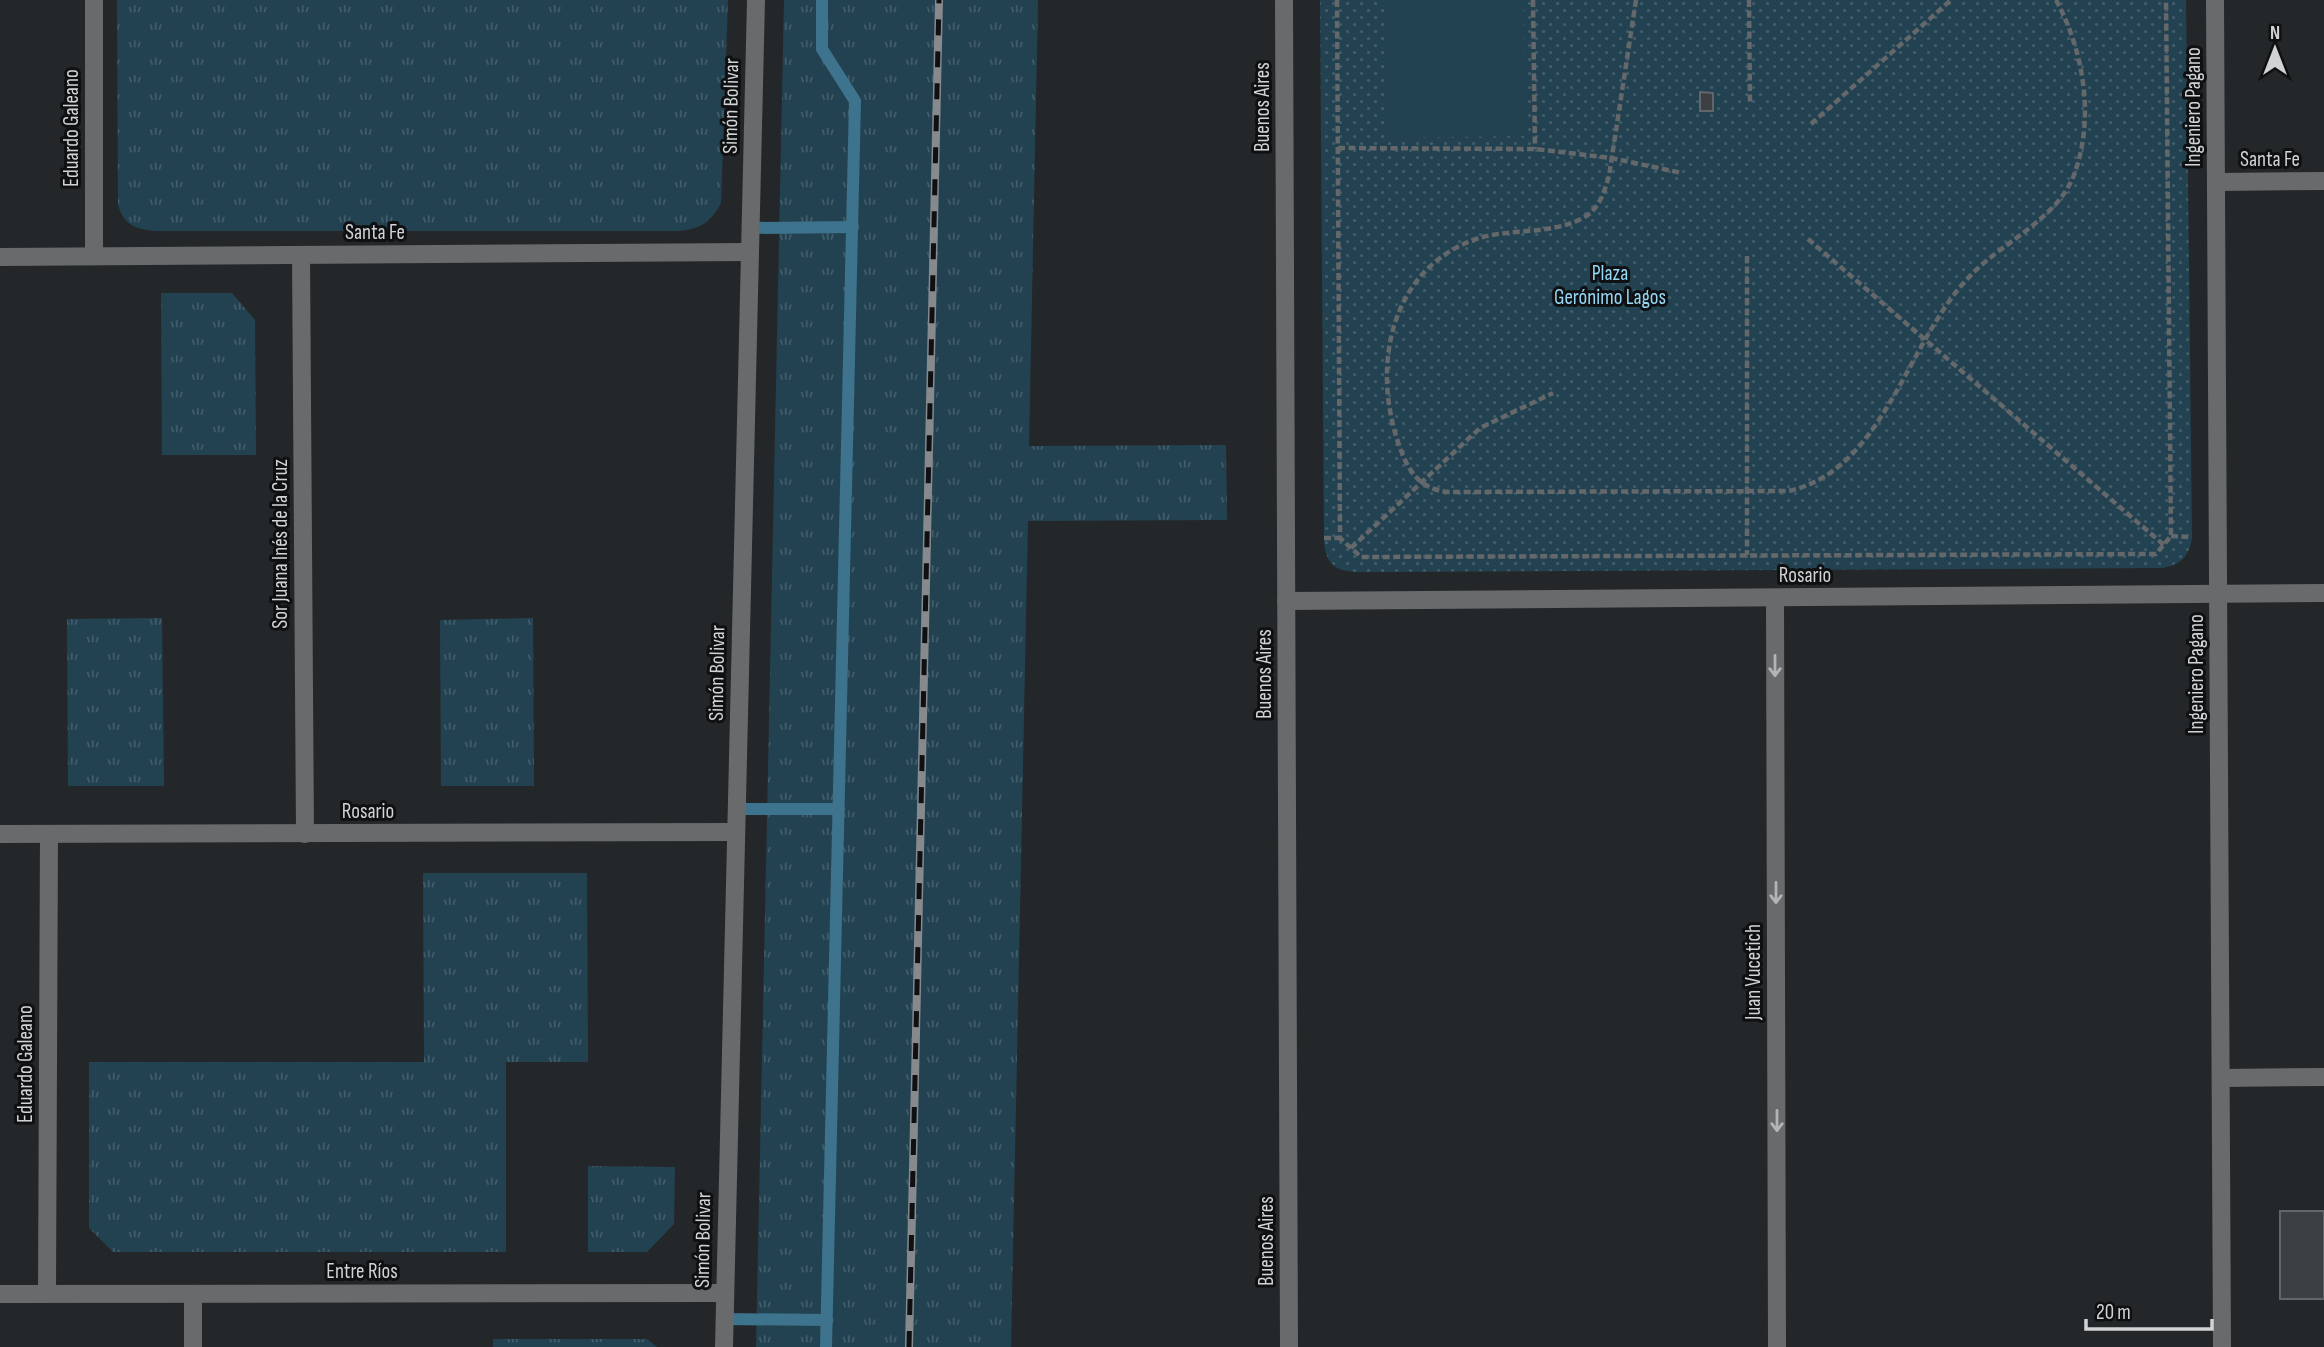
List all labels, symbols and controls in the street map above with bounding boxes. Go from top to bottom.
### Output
north arrow [2240,14,2310,84]
text: N [2270,22,2280,45]
street label: Ingeniero Pagano [2181,47,2206,167]
street label: Simón Bolivar [718,58,744,154]
street label: Buenos Aires [1250,62,1275,152]
street label: Eduardo Galeano [59,69,84,187]
street label: Santa Fe [2240,147,2300,172]
street label: Santa Fe [345,220,405,245]
park label: Plaza Gerónimo Lagos [1554,261,1666,310]
street label: Sor Juana Inés de la Cruz [268,459,293,629]
street label: Rosario [1779,563,1831,588]
street label: Ingeniero Pagano [2184,614,2209,734]
street label: Simón Bolivar [704,625,730,721]
street label: Buenos Aires [1252,629,1277,719]
one-way arrow [1768,654,1782,677]
street label: Rosario [342,799,394,824]
one-way arrow [1769,882,1783,905]
street label: Juan Vucetich [1741,924,1766,1021]
street label: Eduardo Galeano [13,1005,38,1123]
one-way arrow [1770,1109,1783,1132]
street label: Simón Bolivar [690,1192,716,1288]
street label: Buenos Aires [1254,1196,1279,1286]
street label: Entre Ríos [326,1259,398,1284]
scale bar [2086,1288,2212,1332]
text: 20 m [2096,1300,2131,1325]

